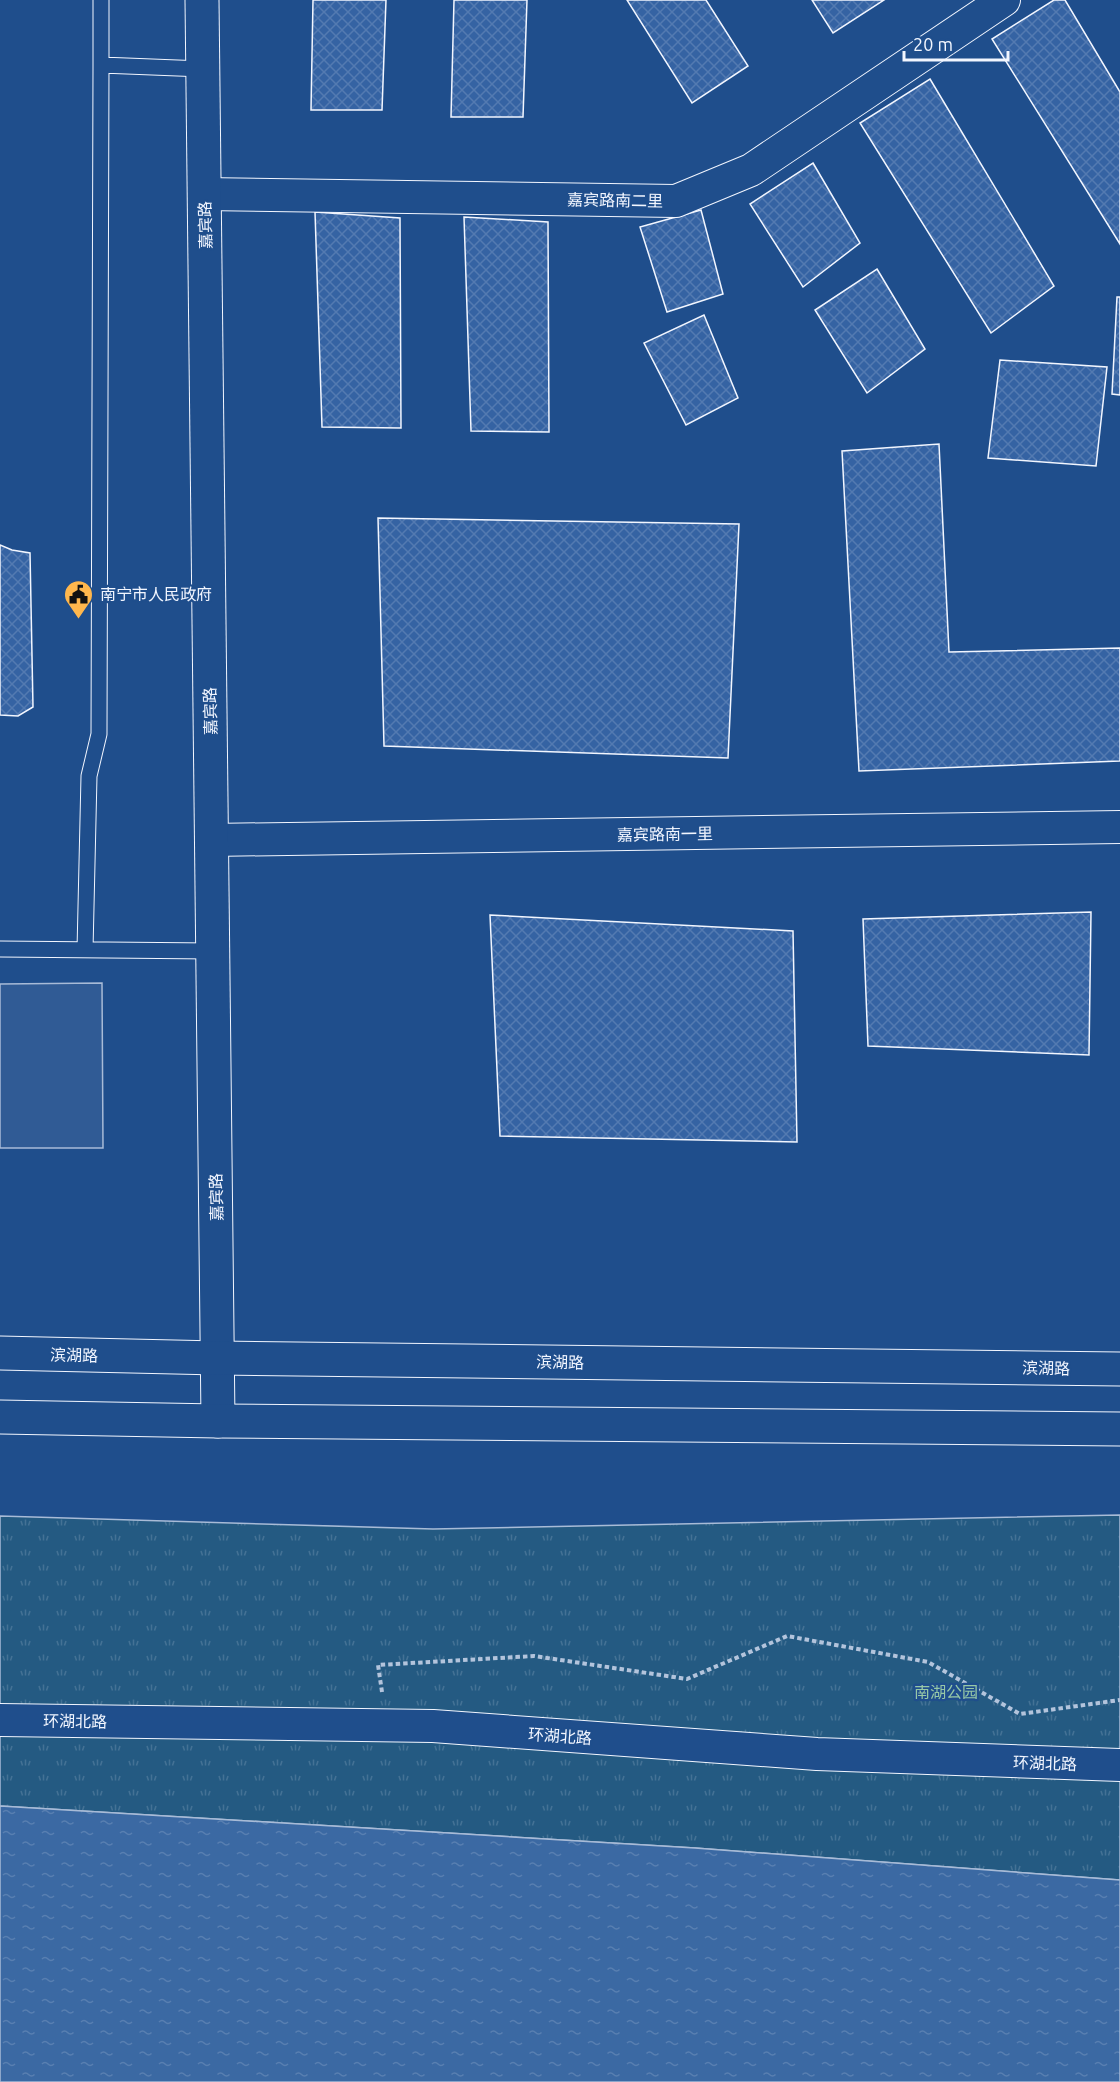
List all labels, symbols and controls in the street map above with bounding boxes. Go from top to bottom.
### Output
scale bar [904,24,1008,62]
text: 20 m [913,34,953,54]
street label: 嘉宾路南二里 [567,190,663,210]
street label: 嘉宾路 [196,201,214,249]
public building icon: 南宁市人民政府 [63,578,95,620]
place label: 南宁市人民政府 [100,585,212,603]
street label: 嘉宾路 [201,687,219,735]
street label: 嘉宾路南一里 [617,824,713,844]
street label: 嘉宾路 [207,1173,225,1221]
street label: 滨湖路 [50,1346,98,1364]
street label: 滨湖路 [536,1353,584,1371]
street label: 滨湖路 [1022,1359,1070,1377]
park label: 南湖公园 [914,1683,978,1701]
street label: 环湖北路 [43,1711,107,1731]
street label: 环湖北路 [527,1725,593,1747]
street label: 环湖北路 [1013,1753,1077,1773]

